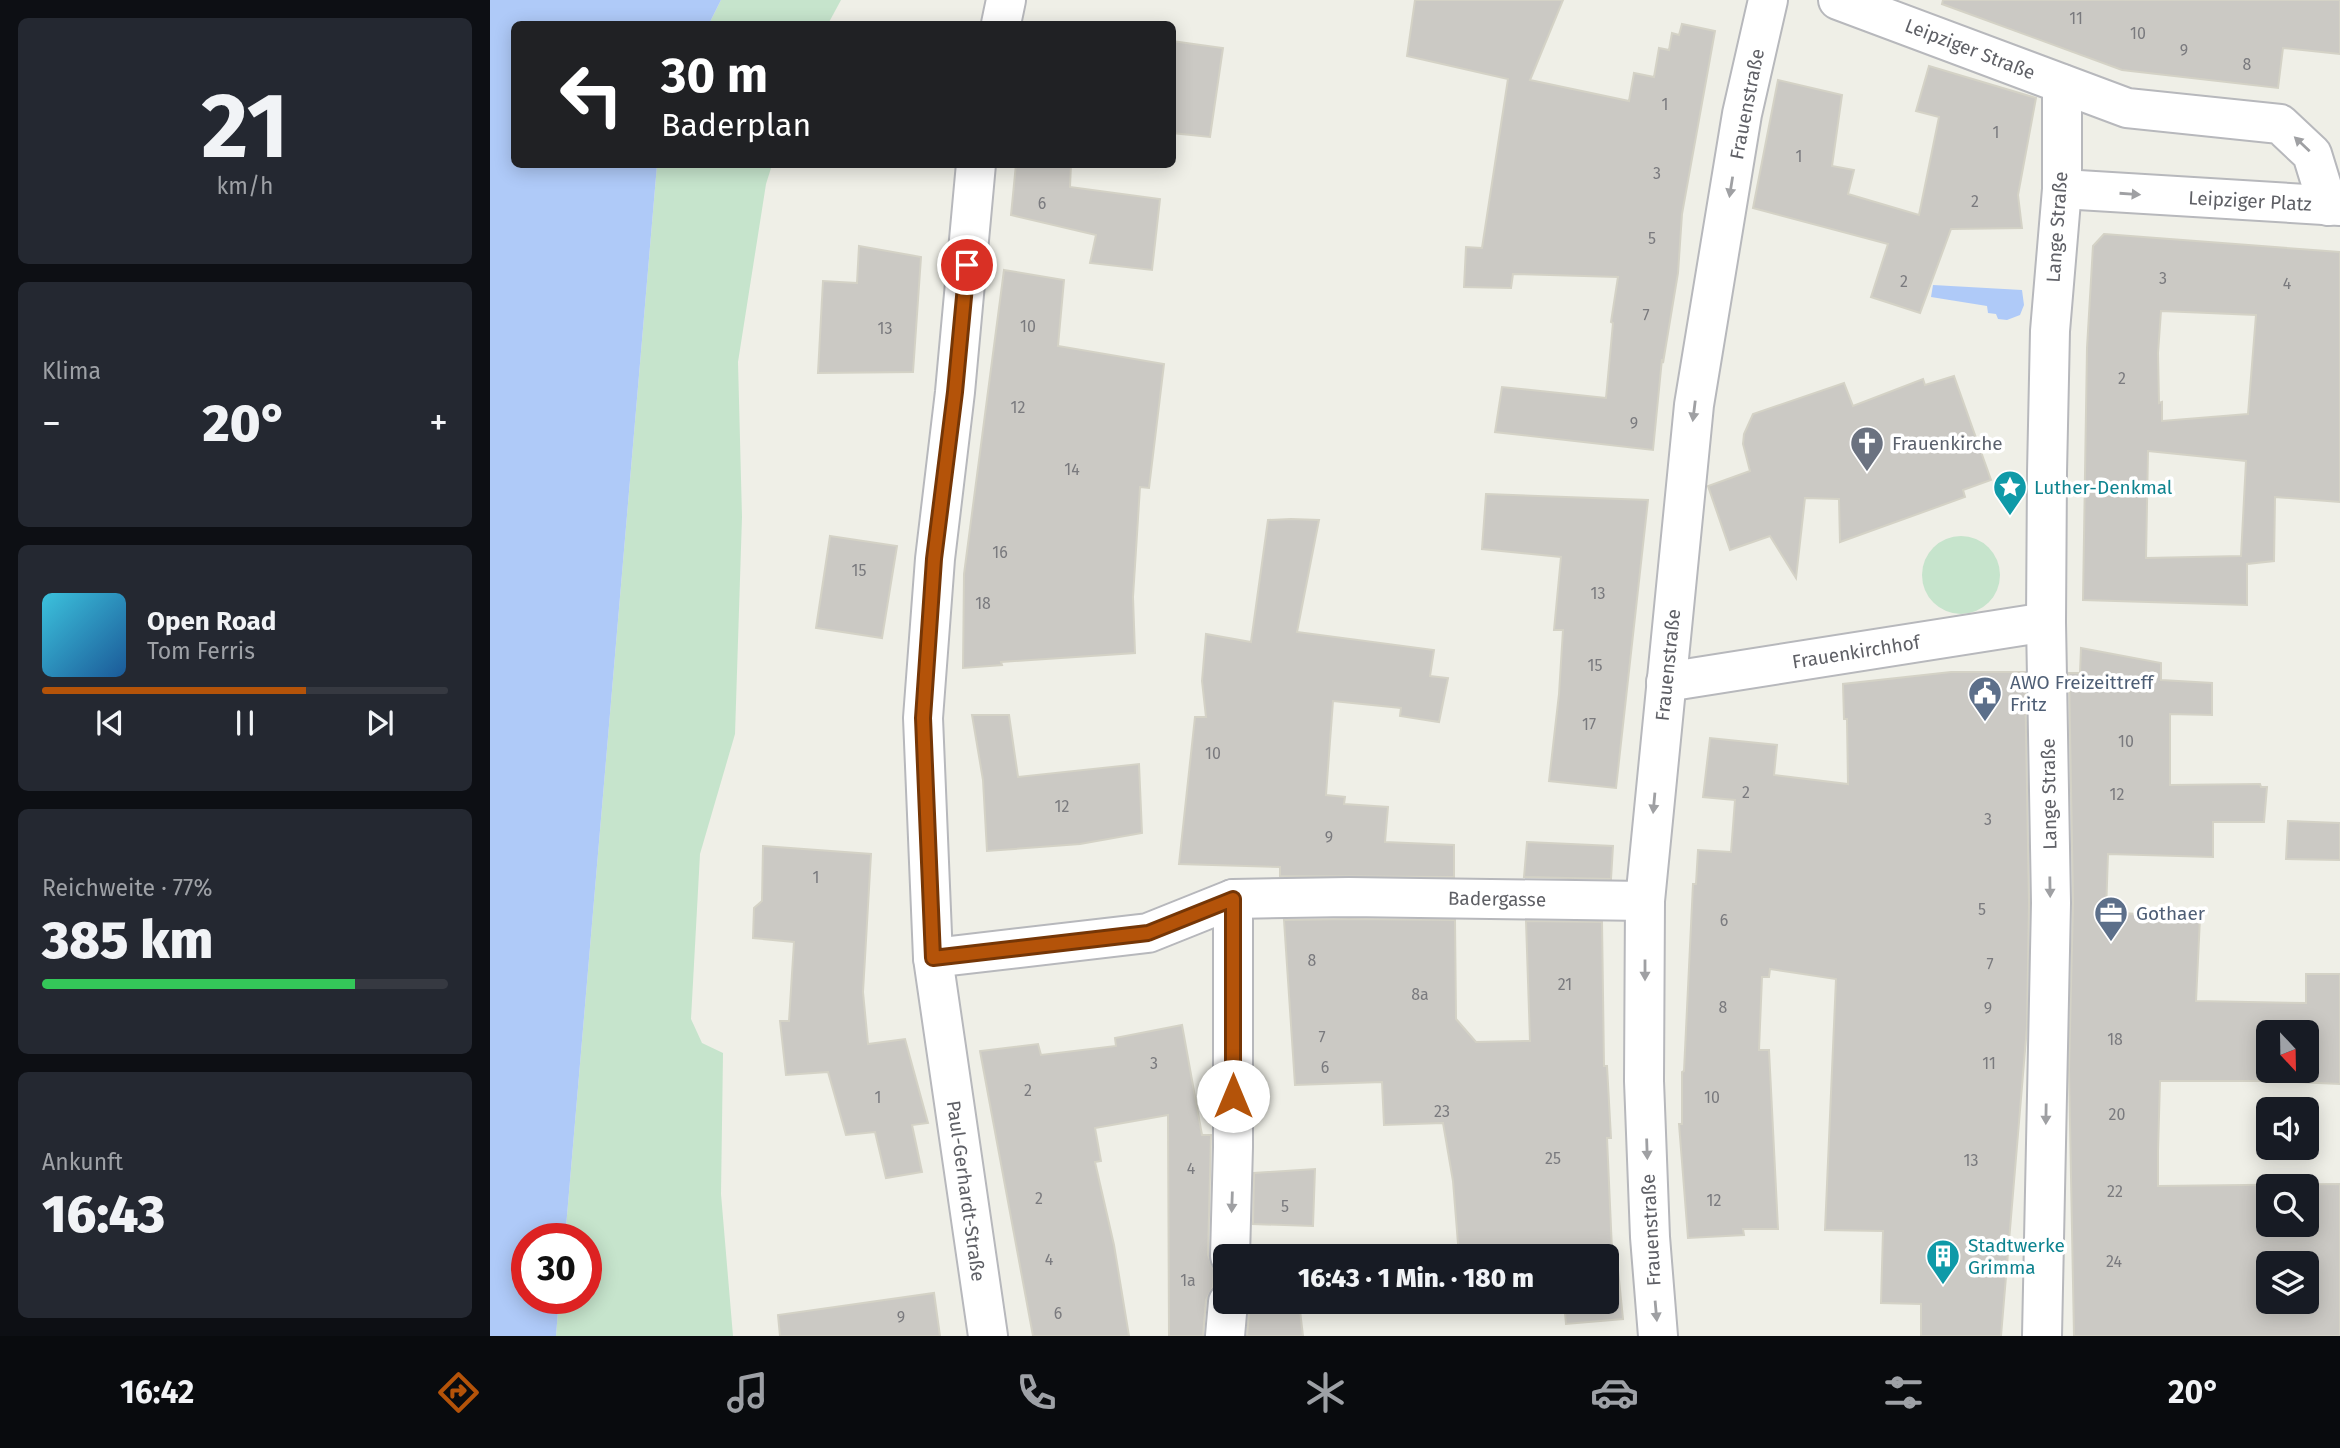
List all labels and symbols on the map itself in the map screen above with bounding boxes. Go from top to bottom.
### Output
house number: 11 [2069,9,2083,28]
street label: Leipziger Straße [1902,14,2038,84]
house number: 10 [2130,24,2146,43]
house number: 9 [2180,41,2188,60]
street label: Frauenstraße [1725,47,1769,161]
house number: 8 [2243,55,2252,74]
house number: 1 [1662,95,1668,114]
house number: 1 [1993,123,1999,142]
one-way arrow [2293,136,2310,153]
house number: 1 [1796,147,1802,166]
house number: 3 [1653,164,1661,183]
street label: Lange Straße [2042,171,2072,283]
one-way arrow [1725,176,1736,198]
street label: Leipziger Platz [2188,186,2312,216]
one-way arrow [2119,189,2141,200]
house number: 2 [1971,192,1979,211]
house number: 6 [1038,194,1046,213]
house number: 5 [1648,229,1656,248]
pin [937,235,997,295]
house number: 3 [2159,269,2167,288]
house number: 2 [1900,272,1908,291]
house number: 4 [2283,274,2292,293]
house number: 7 [1642,306,1650,325]
house number: 10 [1020,317,1036,336]
house number: 13 [878,319,892,338]
house number: 2 [2118,369,2126,388]
house number: 12 [1011,398,1025,417]
one-way arrow [1688,400,1699,422]
house number: 9 [1630,414,1638,433]
church icon: Frauenkirche [1848,424,1886,473]
place label: Frauenkirche [1892,432,2003,455]
house number: 14 [1064,460,1080,479]
place icon: Luther-Denkmal [1991,468,2029,517]
place label: Luther-Denkmal [2034,476,2173,499]
house number: 16 [992,543,1008,562]
house number: 15 [852,561,866,580]
house number: 13 [1591,584,1605,603]
house number: 18 [975,594,991,613]
street label: Frauenstraße [1651,608,1685,722]
street label: Frauenkirchhof [1791,630,1923,673]
house number: 15 [1588,656,1602,675]
place label: AWO Freizeittreff Fritz [2010,671,2155,716]
public building icon: AWO Freizeittreff Fritz [1966,674,2004,723]
house number: 17 [1582,715,1596,734]
house number: 10 [2118,732,2134,751]
street label: Lange Straße [2037,738,2061,850]
house number: 10 [1205,744,1221,763]
house number: 2 [1742,783,1750,802]
house number: 12 [2110,785,2124,804]
one-way arrow [1649,792,1660,814]
house number: 12 [1055,797,1069,816]
house number: 3 [1984,810,1992,829]
house number: 9 [1325,828,1333,847]
house number: 1 [813,868,819,887]
one-way arrow [2045,876,2056,898]
street label: Badergasse [1448,887,1546,911]
office icon: Gothaer [2092,894,2130,943]
house number: 5 [1978,900,1986,919]
place label: Gothaer [2136,902,2206,925]
house number: 6 [1720,911,1728,930]
house number: 8 [1308,951,1317,970]
house number: 7 [1986,955,1994,974]
one-way arrow [1639,959,1651,981]
house number: 21 [1558,975,1572,994]
house number: 8a [1411,985,1429,1004]
house number: 8 [1719,998,1728,1017]
house number: 9 [1984,999,1992,1018]
north arrow [2256,1020,2319,1083]
house number: 7 [1318,1028,1326,1047]
house number: 18 [2107,1030,2123,1049]
house number: 3 [1150,1054,1158,1073]
house number: 11 [1982,1054,1996,1073]
house number: 6 [1321,1058,1329,1077]
position arrow [1196,1059,1270,1133]
house number: 2 [1024,1081,1032,1100]
house number: 1 [875,1088,881,1107]
house number: 10 [1704,1088,1720,1107]
street label: Paul-Gerhardt-Straße [942,1099,990,1283]
house number: 23 [1434,1102,1450,1121]
one-way arrow [2041,1103,2052,1125]
house number: 20 [2109,1105,2125,1124]
one-way arrow [1641,1138,1652,1160]
house number: 25 [1545,1149,1561,1168]
house number: 13 [1964,1151,1978,1170]
house number: 4 [1187,1159,1196,1178]
street label: Frauenstraße [1637,1173,1665,1287]
house number: 22 [2107,1182,2123,1201]
house number: 2 [1035,1189,1043,1208]
one-way arrow [1226,1191,1237,1213]
house number: 12 [1707,1191,1721,1210]
house number: 5 [1281,1197,1289,1216]
speed limit sign: 30 [511,1223,602,1314]
place label: Stadtwerke Grimma [1968,1234,2065,1279]
building icon: Stadtwerke Grimma [1924,1237,1962,1286]
house number: 4 [1045,1250,1054,1269]
house number: 24 [2106,1252,2122,1271]
house number: 1a [1180,1271,1196,1290]
one-way arrow [1651,1300,1662,1322]
house number: 6 [1054,1304,1062,1323]
house number: 9 [897,1308,905,1327]

